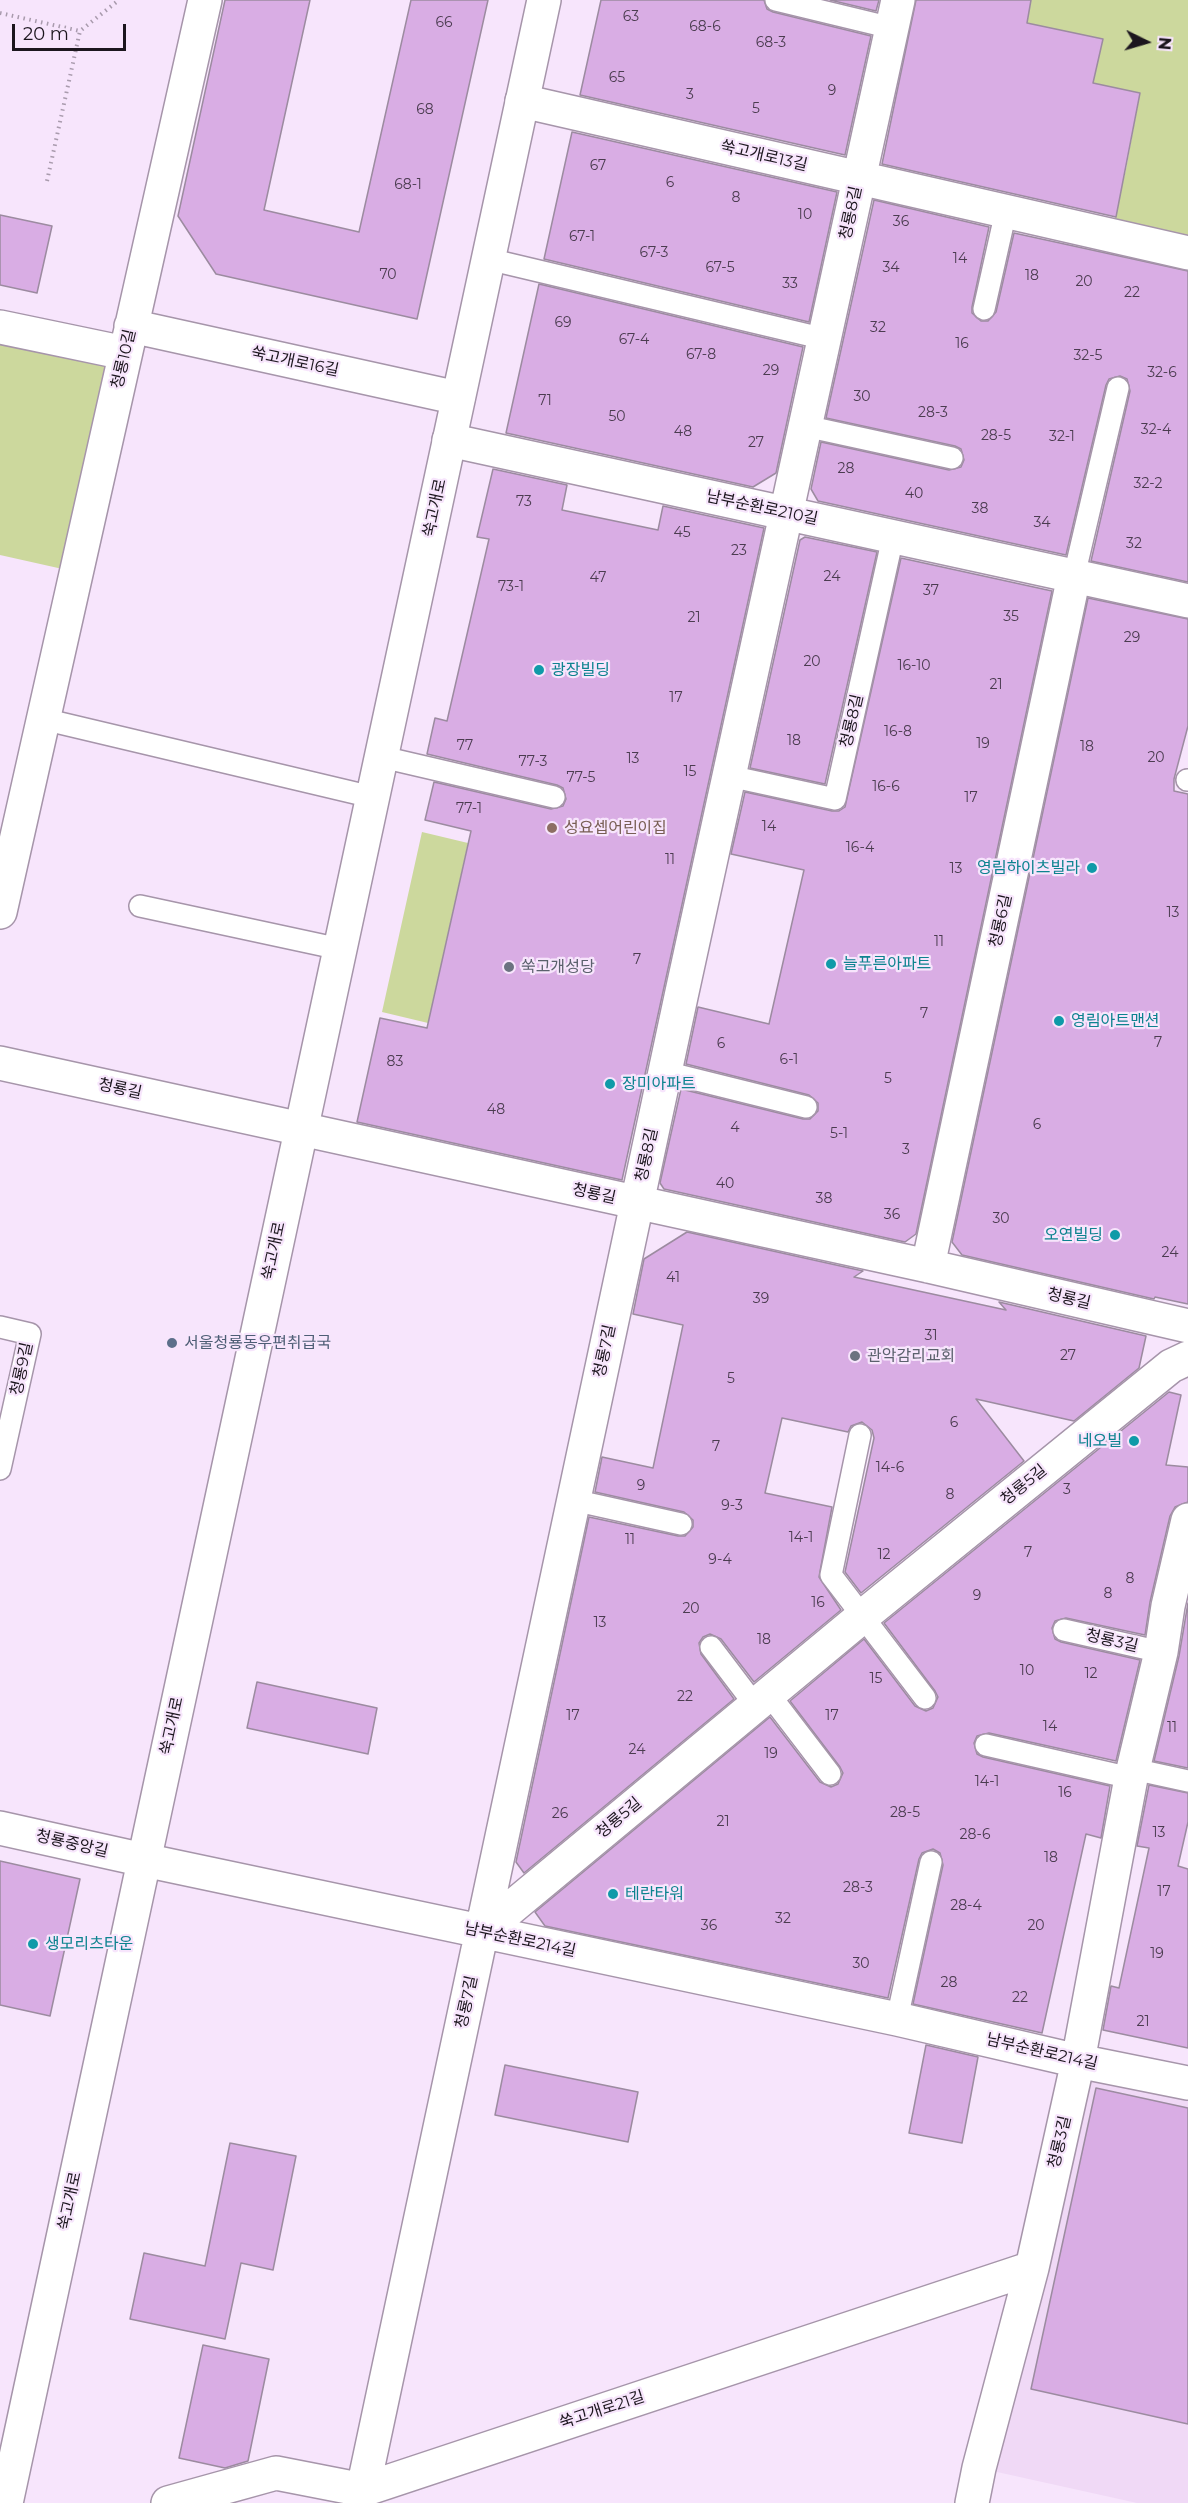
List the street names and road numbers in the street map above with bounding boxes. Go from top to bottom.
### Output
street label: 쑥고개로13길 [719,137,809,175]
street label: 청룡8길 [836,184,866,242]
street label: 청룡10길 [108,327,140,391]
street label: 쑥고개로16길 [249,343,341,381]
street label: 쑥고개로 [419,477,451,539]
street label: 남부순환로210길 [704,487,820,529]
street label: 청룡8길 [837,692,867,750]
street label: 청룡6길 [986,893,1016,949]
street label: 청룡길 [96,1075,144,1103]
street label: 청룡8길 [632,1126,662,1184]
street label: 청룡길 [570,1180,618,1208]
street label: 쑥고개로 [258,1220,290,1282]
street label: 청룡길 [1045,1285,1093,1313]
street label: 청룡7길 [590,1323,620,1379]
street label: 청룡9길 [7,1341,37,1397]
street label: 청룡5길 [997,1461,1051,1509]
street label: 청룡3길 [1084,1626,1140,1656]
street label: 쑥고개로 [156,1695,188,1757]
street label: 청룡5길 [592,1794,646,1842]
street label: 청룡중앙길 [34,1826,110,1862]
street label: 남부순환로214길 [462,1919,578,1961]
street label: 청룡7길 [452,1974,482,2030]
street label: 남부순환로214길 [984,2030,1100,2074]
street label: 청룡3길 [1045,2114,1075,2170]
street label: 쑥고개로 [54,2170,86,2232]
street label: 쑥고개로21길 [557,2387,647,2433]

